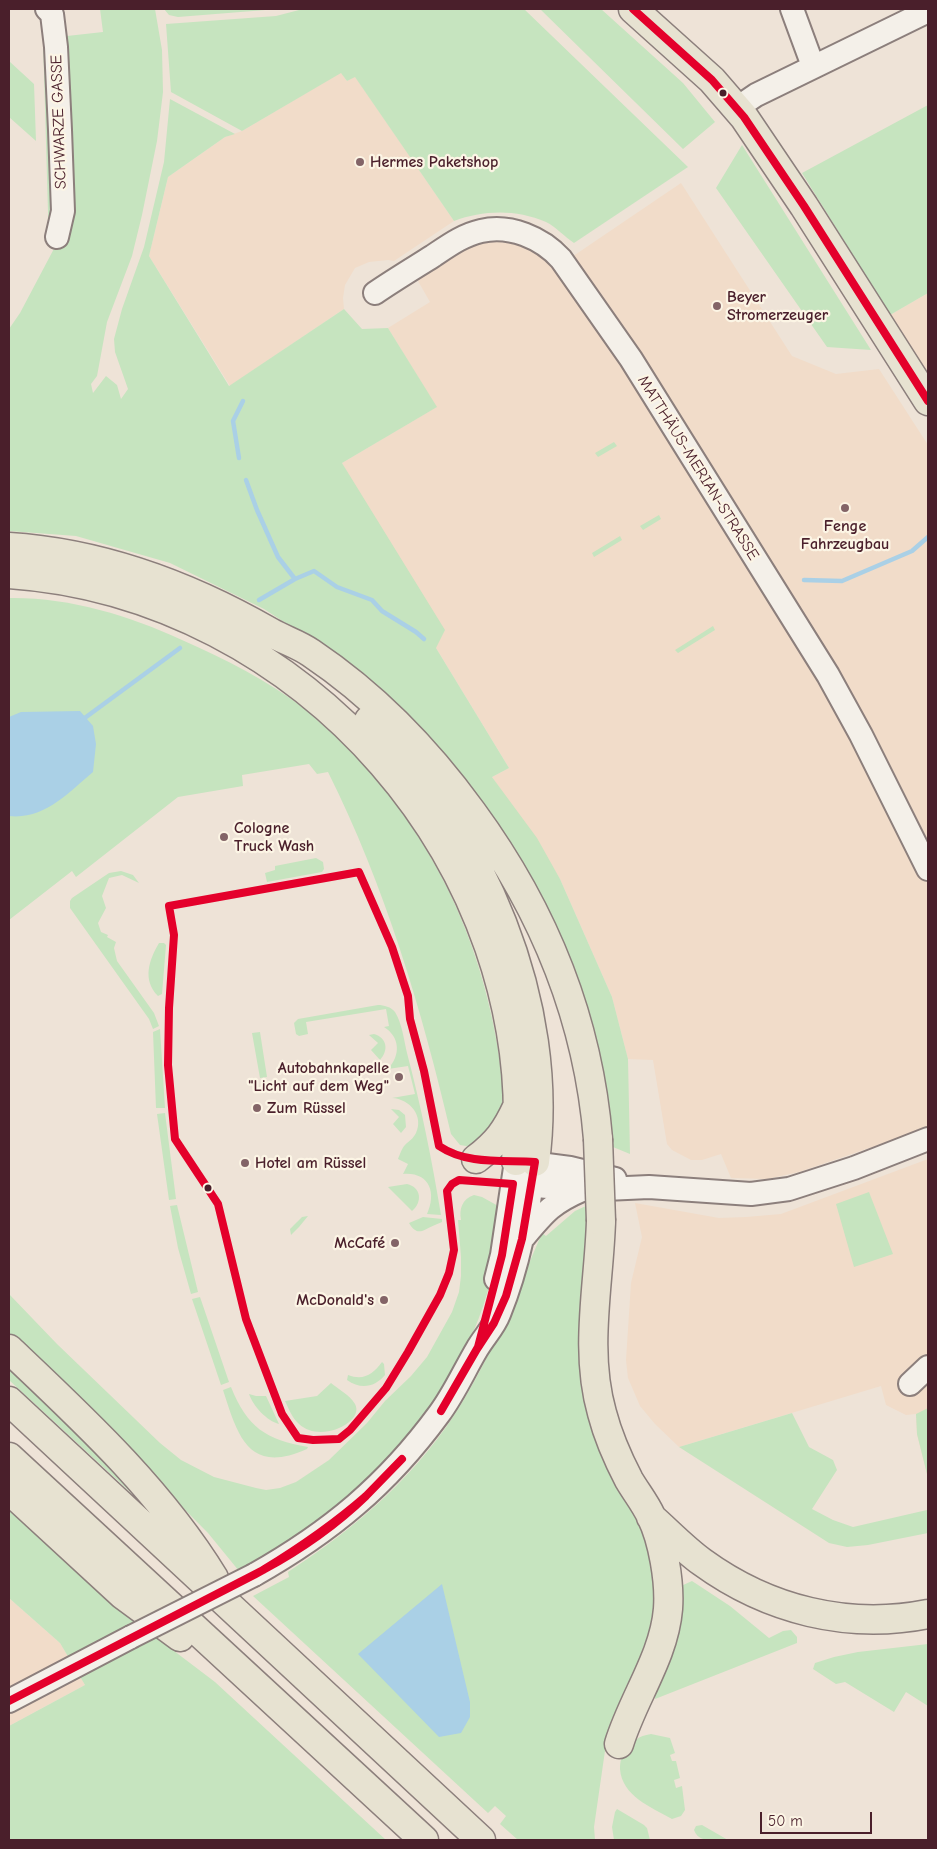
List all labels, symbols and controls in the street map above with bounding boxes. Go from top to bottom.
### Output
street label: SCHWARZE GASSE [47,54,71,190]
unlabelled marker [718,88,728,98]
place label: Hermes Paketshop [370,152,498,172]
marker: Hermes Paketshop [354,156,366,168]
place label: Beyer Stromerzeuger [727,287,828,325]
marker: Beyer Stromerzeuger [711,300,723,312]
street label: MATTHÄUS-MERIAN-STRASSE [633,372,763,564]
marker: Fenge Fahrzeugbau [839,502,851,514]
place label: Fenge Fahrzeugbau [801,516,889,554]
place label: Cologne Truck Wash [234,818,314,856]
marker: Cologne Truck Wash [218,831,230,843]
place label: Autobahnkapelle "Licht auf dem Weg" [248,1058,389,1096]
marker: Autobahnkapelle "Licht auf dem Weg" [393,1071,405,1083]
place label: Zum Rüssel [267,1098,346,1118]
marker: Zum Rüssel [251,1102,263,1114]
place label: Hotel am Rüssel [255,1153,366,1173]
marker: Hotel am Rüssel [239,1157,251,1169]
unlabelled marker [203,1183,213,1193]
place label: McCafé [334,1233,385,1253]
marker: McCafé [389,1237,401,1249]
place label: McDonald's [296,1290,374,1310]
marker: McDonald's [378,1294,390,1306]
scale bar [762,1802,874,1834]
text: 50 m [768,1812,803,1830]

